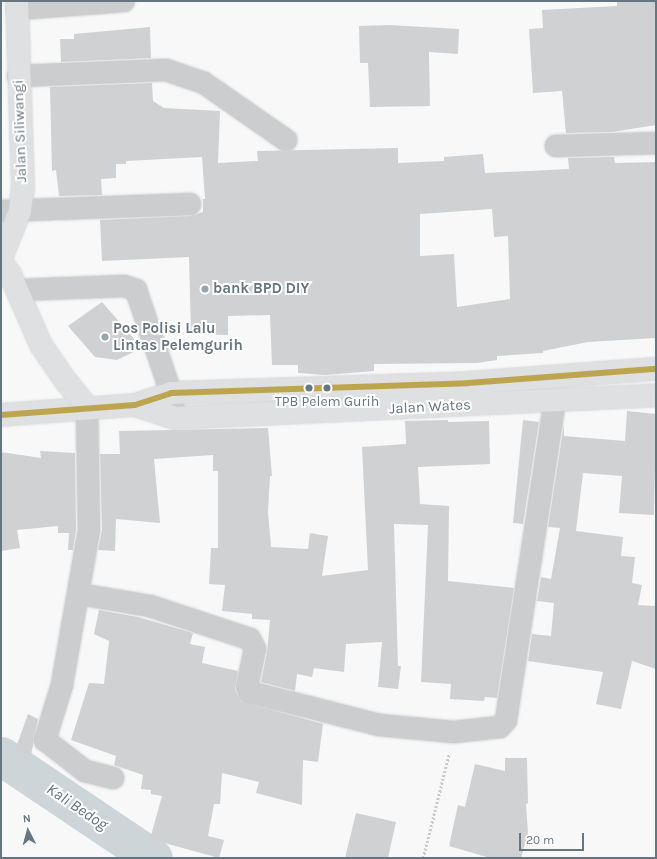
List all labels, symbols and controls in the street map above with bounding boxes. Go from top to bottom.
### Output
street label: Jalan Siliwangi [9,79,31,183]
place label: bank BPD DIY [213,280,309,298]
marker: bank BPD DIY [200,284,210,294]
place label: Pos Polisi Lalu Lintas Pelemgurih [113,319,243,354]
marker: Pos Polisi Lalu Lintas Pelemgurih [100,332,110,342]
unlabelled marker [304,383,314,393]
marker: TPB Pelem Gurih [322,383,332,393]
place label: TPB Pelem Gurih [275,394,379,410]
street label: Jalan Wates [389,396,471,418]
water label: Kali Bedog [43,780,111,834]
north arrow [8,811,48,851]
text: N [22,812,31,825]
scale bar [521,825,586,851]
text: 20 m [526,833,554,847]

